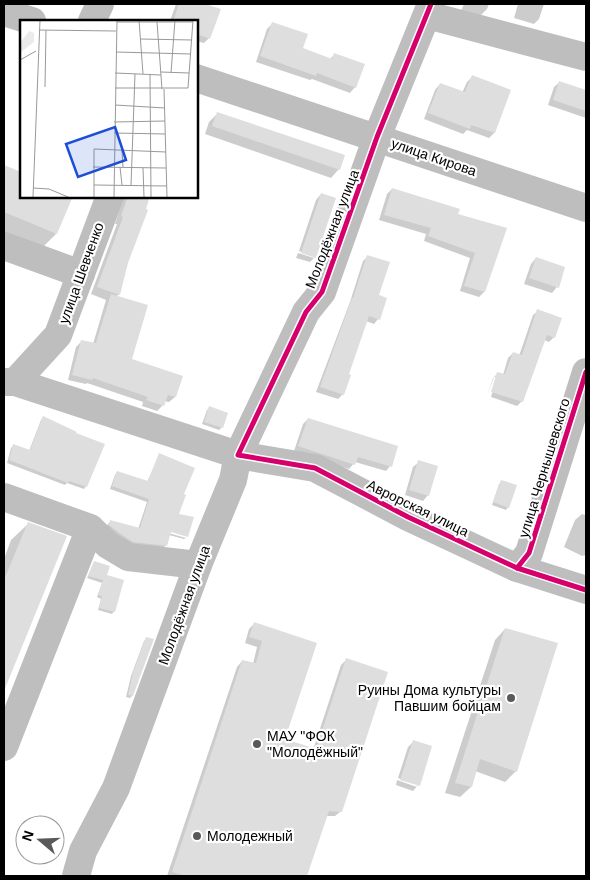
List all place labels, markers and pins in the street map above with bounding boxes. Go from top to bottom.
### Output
place label: Руины Дома культуры Павшим бойцам [358,682,501,714]
marker: Руины Дома культуры Павшим бойцам [505,692,517,704]
place label: МАУ "ФОК "Молодёжный" [267,728,363,760]
marker: МАУ "ФОК "Молодёжный" [251,738,263,750]
place label: Молодежный [207,828,293,844]
marker: Молодежный [191,830,203,842]

